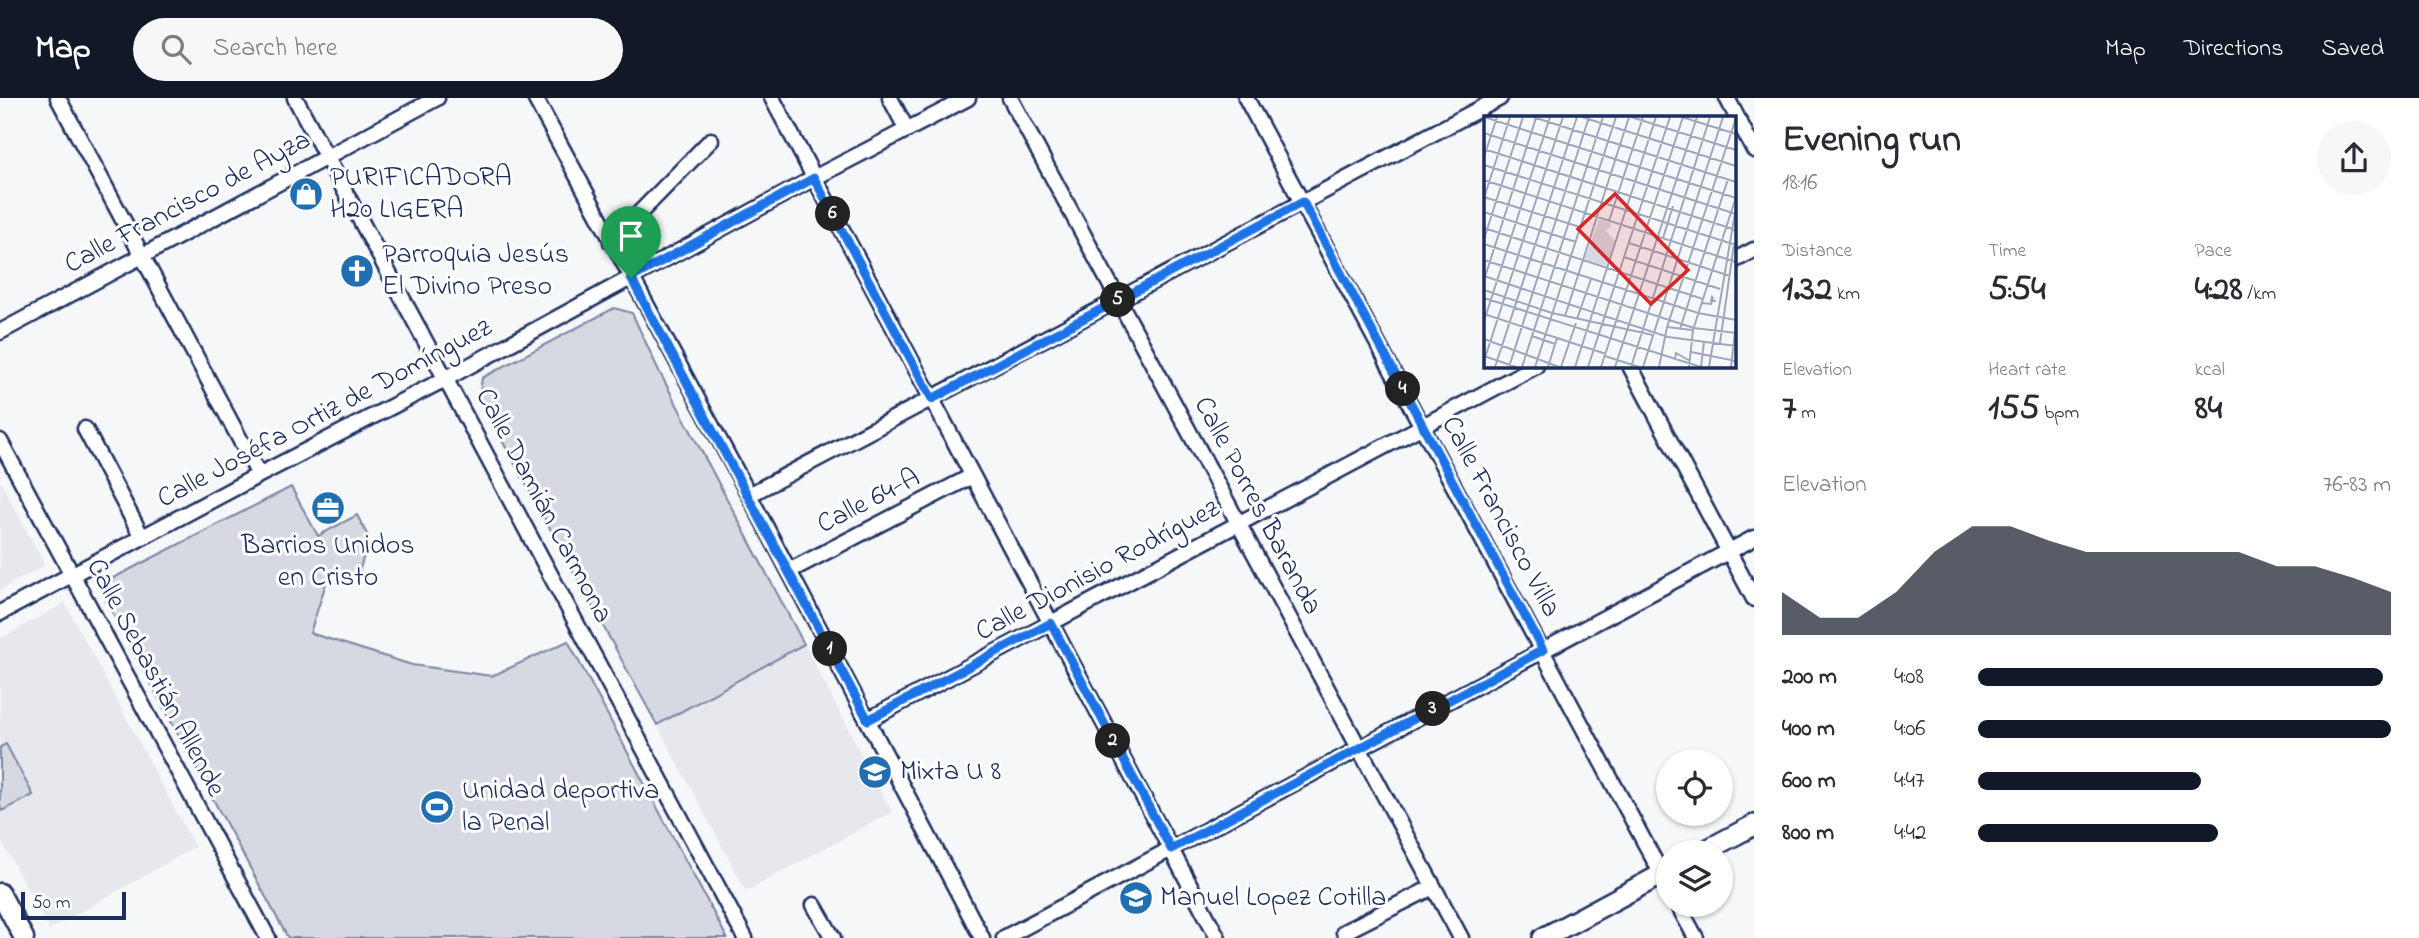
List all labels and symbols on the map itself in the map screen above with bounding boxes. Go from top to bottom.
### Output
inset map [1484,116,1736,368]
street label: Calle Francisco de Ayza [58,121,318,285]
place label: PURIFICADORA H20 LIGERA [330,158,512,231]
shop icon: PURIFICADORA H20 LIGERA [287,175,325,213]
pin: 6 [816,197,850,232]
pin [601,206,661,278]
place label: Parroquia Jesús El Divino Preso [382,235,569,308]
church icon: Parroquia Jesús El Divino Preso [338,252,376,290]
pin: 5 [1100,282,1136,318]
street label: Calle Joséfa Ortiz de Domínguez [150,308,500,520]
pin: 4 [1386,372,1420,406]
street label: Calle Damián Carmona [464,381,622,631]
street label: Calle Porres Baranda [1182,389,1332,623]
street label: Calle Francisco Villa [1430,409,1570,625]
street label: Calle 64-A [810,459,928,545]
office icon: Barrios Unidos en Cristo [309,489,347,527]
street label: Calle Dionisio Rodríguez [968,489,1228,653]
place label: Barrios Unidos en Cristo [240,526,415,599]
street label: Calle Sebastián Allende [75,551,235,805]
pin: 1 [812,632,848,666]
pin: 3 [1416,692,1450,726]
pin: 2 [1096,724,1130,758]
place label: Mixta U 8 [900,752,1001,793]
school or university icon: Mixta U 8 [856,753,894,791]
place label: Unidad deportiva la Penal [462,771,659,844]
sports icon: Unidad deportiva la Penal [418,788,456,826]
place label: Manuel Lopez Cotilla [1160,878,1386,919]
school or university icon: Manuel Lopez Cotilla [1117,879,1155,917]
scale bar [21,889,126,921]

